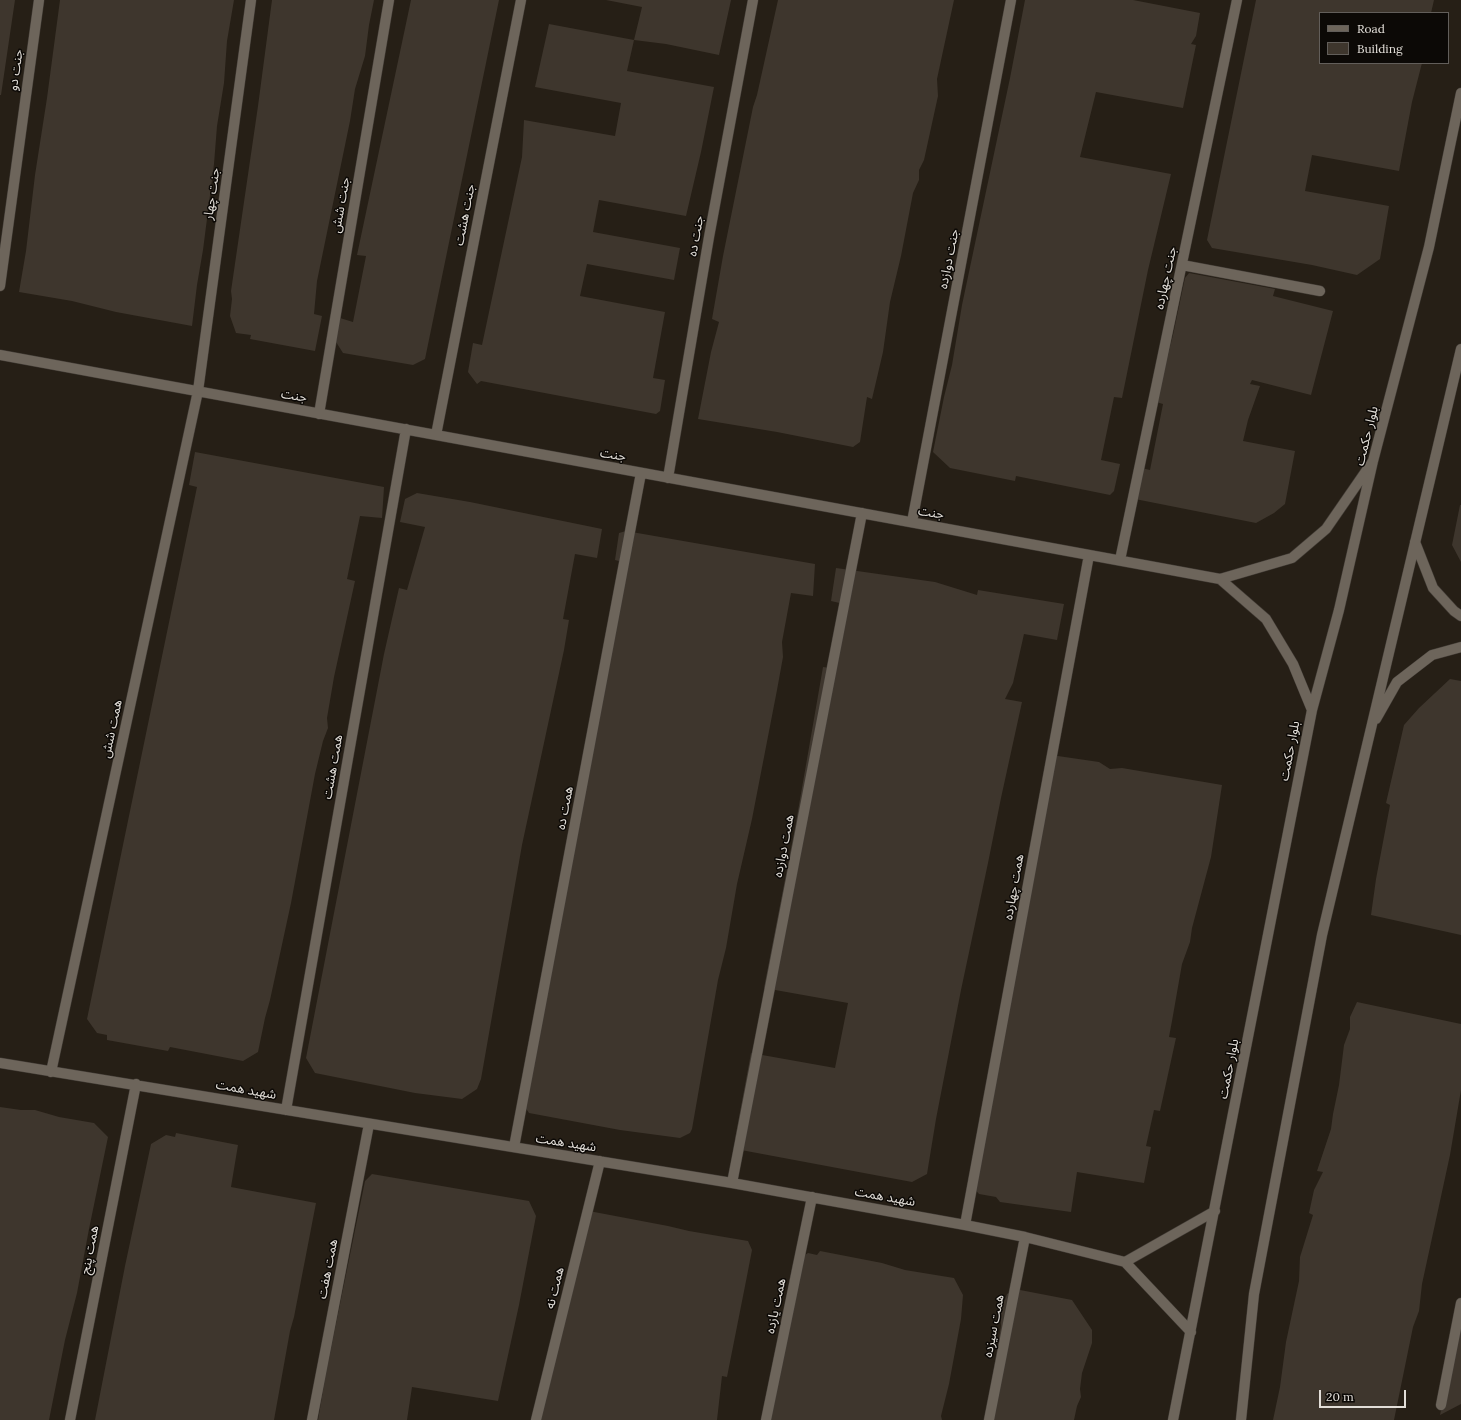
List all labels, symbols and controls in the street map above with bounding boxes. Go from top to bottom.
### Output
legend [1319,12,1449,64]
text: Road [1357,21,1385,36]
text: Building [1357,41,1403,56]
street label: جنت دو [5,48,27,92]
street label: جنت چهار [201,167,223,221]
street label: جنت شش [328,176,354,234]
street label: جنت هشت [451,183,479,247]
street label: جنت ده [685,214,707,258]
street label: جنت دوازده [936,228,962,290]
street label: جنت چهارده [1152,245,1180,311]
street label: جنت [280,386,308,406]
street label: بلوار حکمت [1352,405,1382,467]
street label: جنت [599,445,627,465]
street label: جنت [917,503,945,523]
street label: همت شش [98,698,126,760]
street label: بلوار حکمت [1277,720,1303,782]
street label: همت هشت [320,733,346,801]
street label: همت ده [553,785,577,831]
street label: همت دوازده [770,813,798,879]
street label: همت چهارده [1001,853,1027,921]
street label: بلوار حکمت [1216,1038,1242,1100]
street label: شهید همت [215,1077,277,1103]
street label: شهید همت [535,1131,597,1155]
street label: شهید همت [854,1184,916,1210]
street label: همت پنج [78,1224,102,1276]
street label: همت هفت [315,1238,341,1300]
street label: همت نه [542,1266,568,1310]
street label: همت یازده [763,1277,789,1335]
street label: همت سیزده [980,1293,1008,1359]
scale bar [1321,1382,1408,1408]
text: 20 m [1326,1389,1354,1404]

